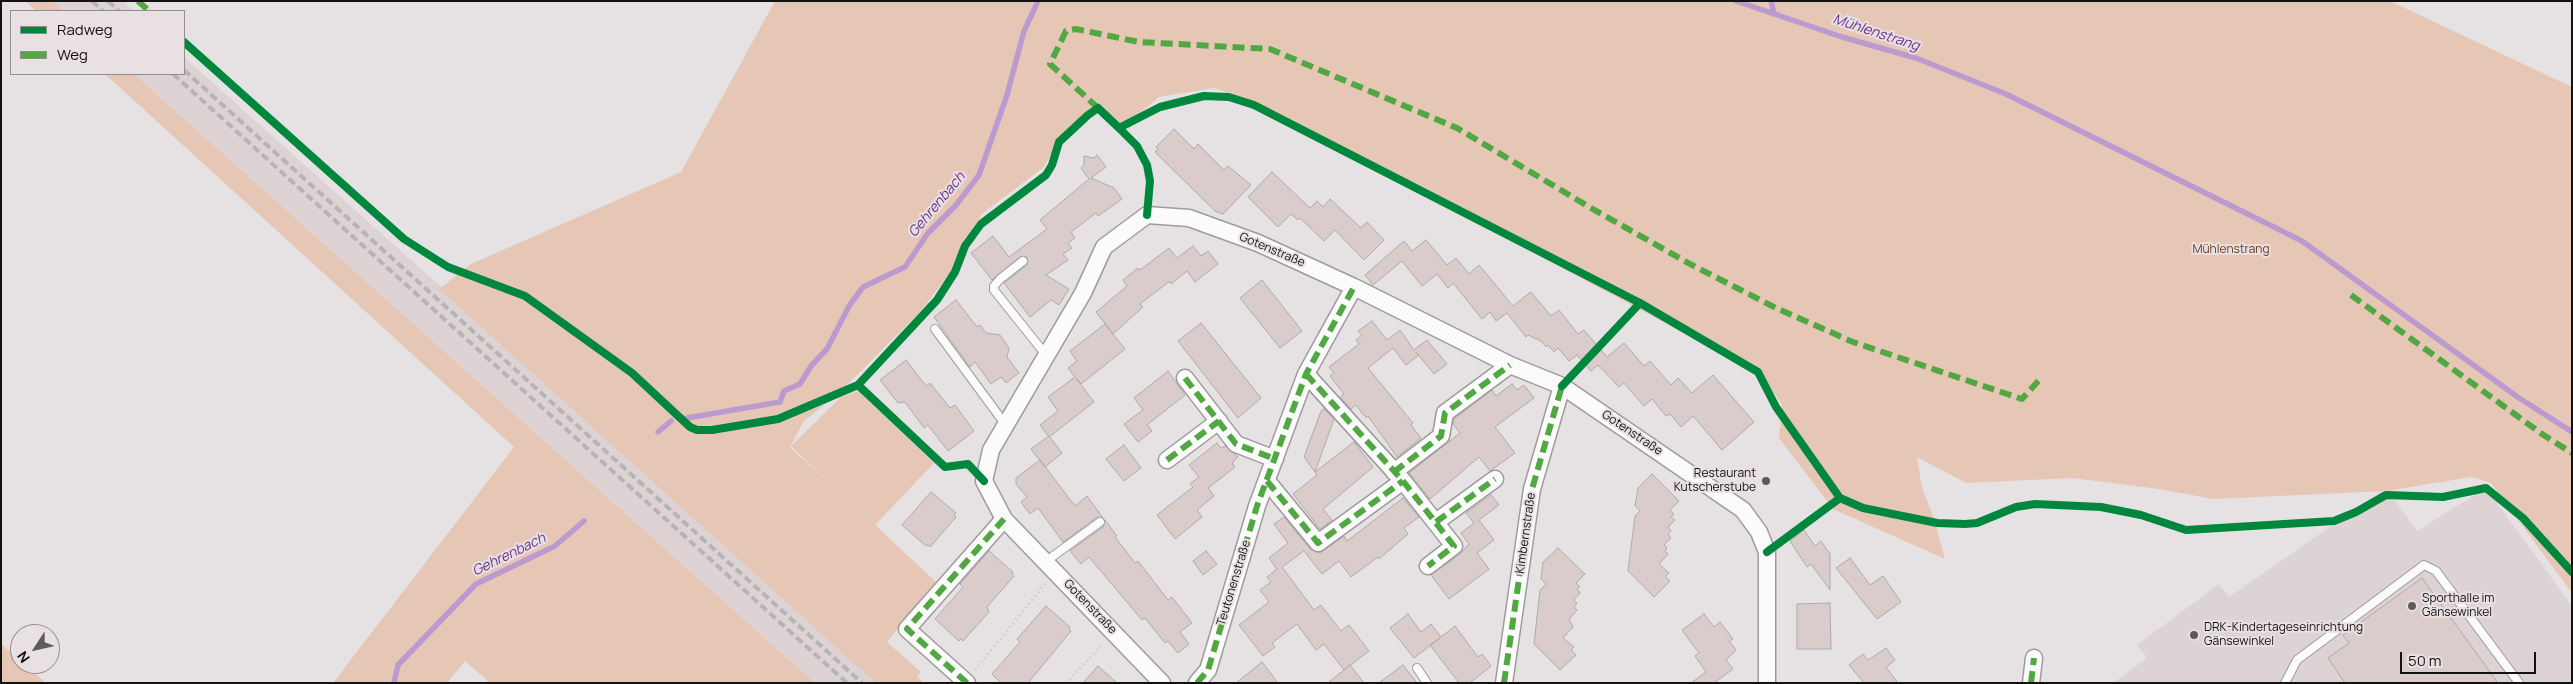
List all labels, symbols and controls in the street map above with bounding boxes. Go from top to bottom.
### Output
legend [10,10,185,75]
water label: Mühlenstrang [1831,11,1921,55]
text: Radweg [57,19,113,40]
text: Weg [57,44,88,65]
water label: Gehrenbach [905,169,969,241]
street label: Gotenstraße [1237,230,1307,270]
park label: Mühlenstrang [2192,243,2270,257]
street label: Gotenstraße [1599,407,1665,459]
place label: Restaurant Kutscherstube [1674,467,1756,495]
marker: Restaurant Kutscherstube [1760,475,1772,487]
street label: Kimbernstraße [1513,492,1539,574]
water label: Gehrenbach [470,530,548,580]
street label: Teutonenstraße [1214,538,1254,628]
street label: Gotenstraße [1060,577,1120,637]
place label: Sporthalle im Gänsewinkel [2422,592,2495,620]
marker: Sporthalle im Gänsewinkel [2406,600,2418,612]
place label: DRK-Kindertageseinrichtung Gänsewinkel [2204,621,2363,649]
north arrow [10,624,60,674]
marker: DRK-Kindertageseinrichtung Gänsewinkel [2188,629,2200,641]
scale bar [2403,642,2539,674]
text: N [12,648,34,667]
text: 50 m [2408,650,2442,671]

